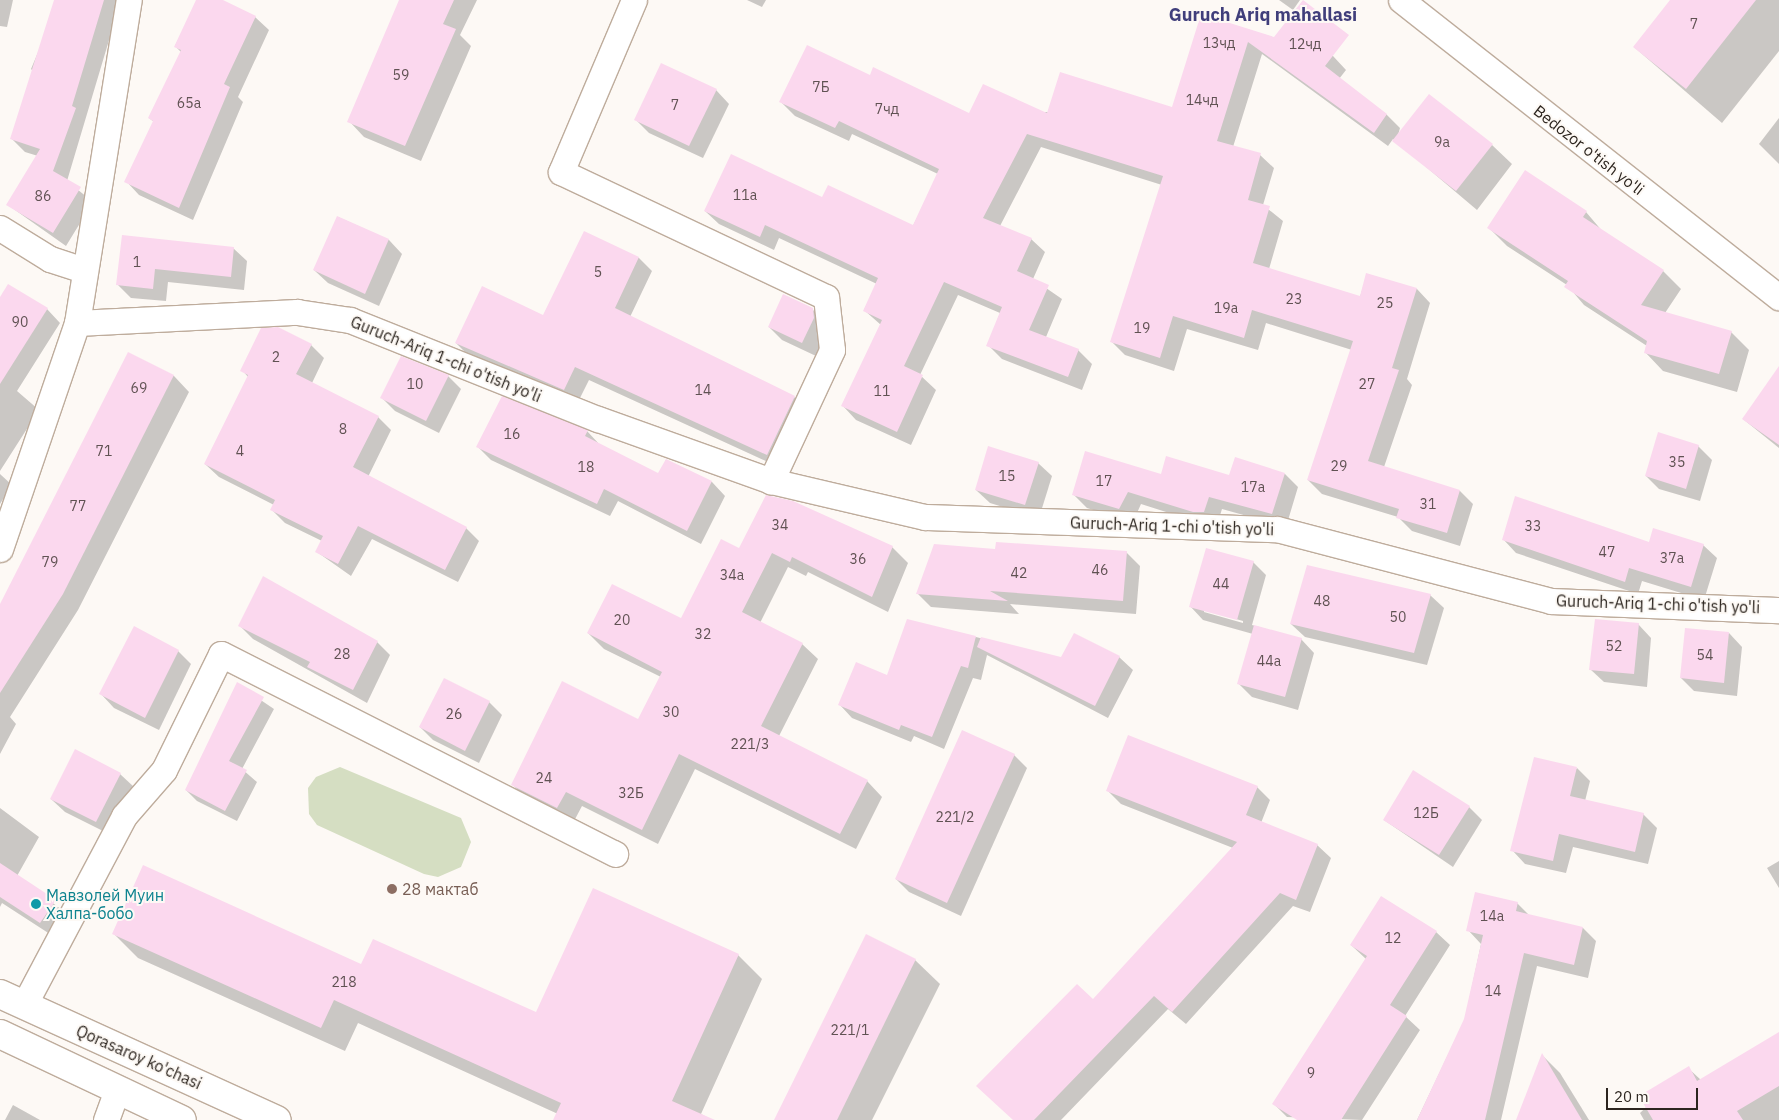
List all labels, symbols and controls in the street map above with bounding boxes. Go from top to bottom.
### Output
district label: Guruch Ariq mahallasi [1169,4,1357,26]
house number: 7 [1690,16,1698,32]
house number: 13чд [1203,35,1235,51]
house number: 12чд [1289,36,1321,52]
house number: 59 [393,67,409,83]
house number: 7Б [812,79,830,95]
house number: 14чд [1186,92,1218,108]
house number: 65a [177,95,201,111]
house number: 7 [671,97,679,113]
house number: 7чд [875,101,899,117]
street label: Bedozor o'tish yo'li [1530,101,1648,199]
house number: 9a [1434,134,1450,150]
house number: 11а [733,187,757,203]
house number: 86 [35,188,51,204]
house number: 1 [133,254,141,270]
house number: 5 [594,264,602,280]
house number: 23 [1286,291,1302,307]
house number: 25 [1377,295,1393,311]
house number: 19a [1214,300,1238,316]
street label: Guruch-Ariq 1-chi o'tish yo'li [348,312,544,406]
house number: 90 [12,314,28,330]
house number: 19 [1134,320,1150,336]
house number: 2 [272,349,280,365]
house number: 10 [407,376,423,392]
house number: 27 [1359,376,1375,392]
house number: 69 [131,380,147,396]
house number: 14 [695,382,711,398]
house number: 11 [874,383,890,399]
house number: 8 [339,421,347,437]
house number: 16 [504,426,520,442]
house number: 71 [96,443,112,459]
house number: 4 [236,443,244,459]
house number: 35 [1669,454,1685,470]
house number: 29 [1331,458,1347,474]
house number: 18 [578,459,594,475]
house number: 15 [999,468,1015,484]
house number: 17 [1096,473,1112,489]
house number: 17a [1241,479,1265,495]
house number: 31 [1420,496,1436,512]
house number: 77 [70,498,86,514]
street label: Guruch-Ariq 1-chi o'tish yo'li [1070,513,1274,539]
house number: 34 [772,517,788,533]
house number: 33 [1525,518,1541,534]
house number: 47 [1599,544,1615,560]
house number: 37а [1660,550,1684,566]
house number: 36 [850,551,866,567]
house number: 79 [42,554,58,570]
house number: 46 [1092,562,1108,578]
house number: 42 [1011,565,1027,581]
house number: 34а [720,567,744,583]
house number: 44 [1213,576,1229,592]
street label: Guruch-Ariq 1-chi o'tish yo'li [1556,591,1760,617]
house number: 48 [1314,593,1330,609]
house number: 50 [1390,609,1406,625]
house number: 20 [614,612,630,628]
house number: 32 [695,626,711,642]
house number: 52 [1606,638,1622,654]
house number: 28 [334,646,350,662]
house number: 54 [1697,647,1713,663]
house number: 44a [1257,653,1281,669]
house number: 30 [663,704,679,720]
house number: 26 [446,706,462,722]
house number: 221/3 [731,736,769,752]
house number: 24 [536,770,552,786]
house number: 32Б [618,785,644,801]
house number: 12Б [1413,805,1439,821]
house number: 221/2 [936,809,974,825]
place label: 28 мактаб [402,879,478,899]
marker: 28 мактаб [386,883,398,895]
place label: Мавзолей Муин Халпа-бобо [46,885,164,923]
marker: Мавзолей Муин Халпа-бобо [30,898,42,910]
house number: 14а [1480,908,1504,924]
house number: 12 [1385,930,1401,946]
house number: 218 [331,974,357,990]
house number: 14 [1485,983,1501,999]
street label: Qorasaroy ko'chasi [73,1021,205,1093]
house number: 221/1 [831,1022,869,1038]
house number: 9 [1307,1065,1315,1081]
scale bar [1609,1078,1702,1110]
text: 20 m [1614,1087,1649,1106]

